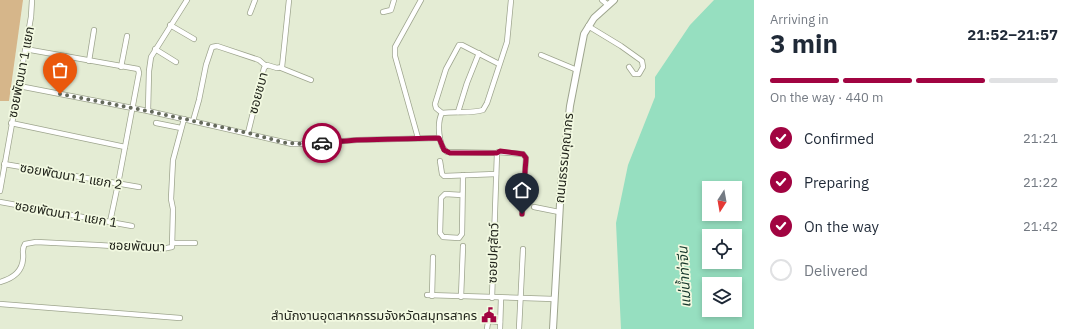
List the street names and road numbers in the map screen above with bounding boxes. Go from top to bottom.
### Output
street label: ซอยพัฒนา 1 แยก [4,25,38,119]
street label: ซอยชบา [244,70,272,116]
street label: ถนนธรรมคุณากร [551,112,577,204]
street label: ซอยพัฒนา 1 แยก 2 [18,159,124,193]
street label: ซอยพัฒนา 1 แยก 1 [13,197,119,231]
street label: ซอยปศุสัตว์ [483,222,503,284]
street label: ซอยพัฒนา [109,237,165,255]

